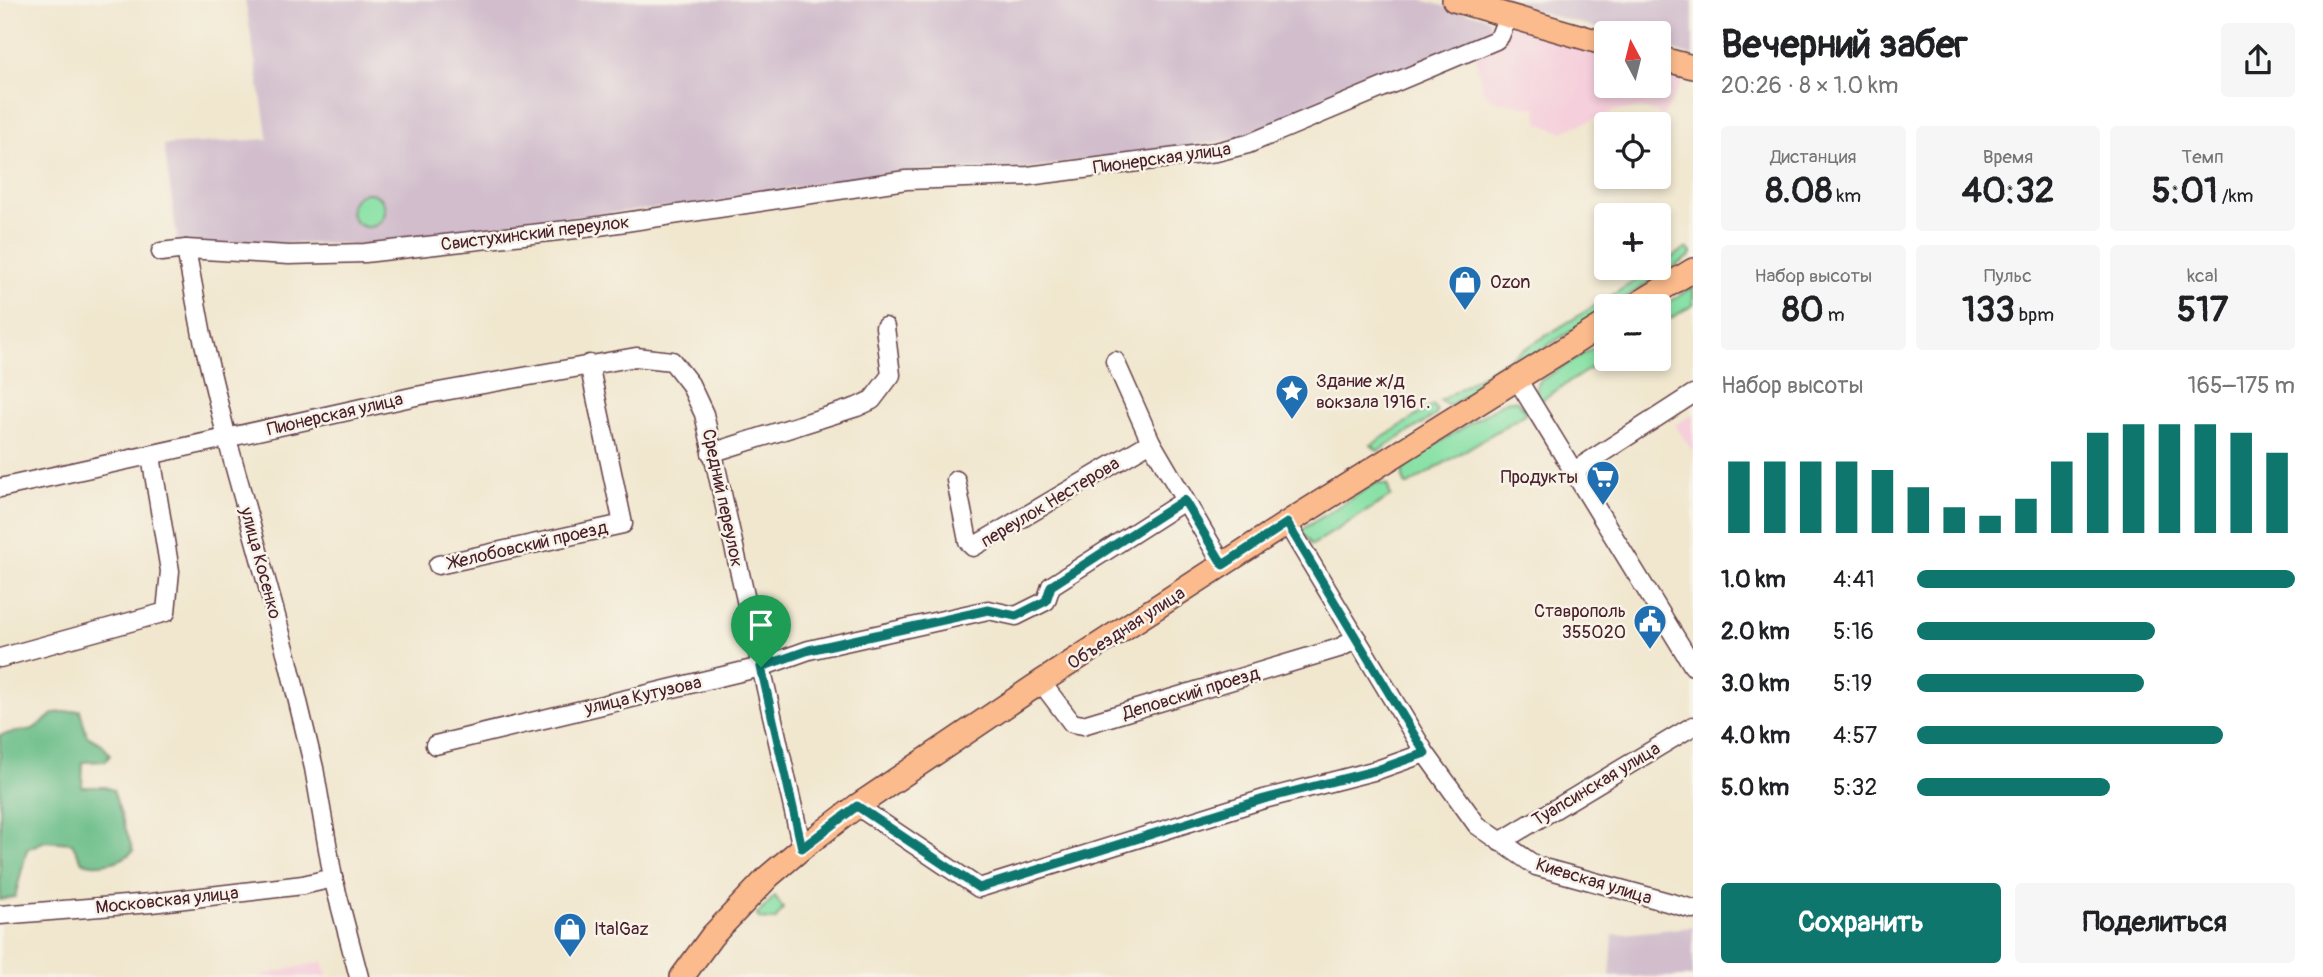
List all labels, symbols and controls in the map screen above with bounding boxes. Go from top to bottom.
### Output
north arrow [1594,21,1671,98]
map controls [1594,21,1671,371]
text: Вечерний забег [1721,21,1968,69]
button: share [2221,23,2295,97]
text: 20:26 · 8 × 1.0 km [1721,71,1898,100]
button: locate [1594,112,1671,189]
street label: Пионерская улица [1092,137,1232,180]
text: Дистанция [1770,145,1856,169]
text: Время [1983,145,2033,169]
text: Темп [2182,145,2224,169]
text: 8.08 [1765,169,1832,213]
text: 40:32 [1962,169,2054,213]
text: 5:01 [2152,169,2218,213]
text: km [1832,184,1861,208]
text: /km [2218,184,2253,208]
button: + [1594,203,1671,280]
street label: Свистухинский переулок [439,211,631,256]
shop icon: Ozon [1446,263,1484,312]
text: Набор высоты [1755,264,1872,288]
text: Пульс [1984,264,2032,288]
text: kcal [2187,264,2218,288]
place label: Ozon [1490,271,1530,294]
text: 80 [1782,288,1824,332]
text: 133 [1962,288,2015,332]
text: 517 [2177,288,2228,332]
button: − [1594,294,1671,371]
text: m [1824,303,1845,327]
text: bpm [2015,303,2054,327]
place label: Здание ж/д вокзала 1916 г. [1316,370,1430,414]
text: Набор высоты [1721,371,1863,400]
text: 165–175 m [2188,371,2295,400]
place icon: Здание ж/д вокзала 1916 г. [1273,372,1311,421]
street label: Пионерская улица [265,388,405,441]
street label: Средний переулок [697,427,748,569]
street label: переулок Нестерова [977,452,1124,553]
supermarket icon: Продукты [1584,458,1622,507]
place label: Продукты [1501,466,1578,489]
street label: улица Косенко [234,504,287,622]
street label: Желобовский проезд [444,516,610,576]
text: 1.0 km [1721,565,1786,594]
text: 4:41 [1833,565,1875,594]
street label: Объездная улица [1063,582,1189,675]
pin [731,595,791,667]
place label: Ставрополь 355020 [1534,600,1626,644]
public building icon: Ставрополь 355020 [1631,602,1669,651]
icon: arrive [742,606,780,644]
text: 2.0 km [1721,617,1790,646]
text: 5:16 [1833,617,1874,646]
street label: Деповский проезд [1119,662,1263,726]
text: 3.0 km [1721,669,1790,698]
text: 5:19 [1833,669,1872,698]
street label: улица Кутузова [582,671,704,720]
text: 4.0 km [1721,721,1790,750]
text: 4:57 [1833,721,1877,750]
street label: Туапсинская улица [1528,737,1664,832]
text: 5.0 km [1721,773,1789,802]
text: 5:32 [1833,773,1877,802]
street label: Киевская улица [1533,853,1655,910]
street label: Московская улица [94,882,240,919]
button: Сохранить [1721,883,2001,963]
button: Поделиться [2015,883,2295,963]
shop icon: ItalGaz [551,910,589,959]
place label: ItalGaz [594,918,649,941]

